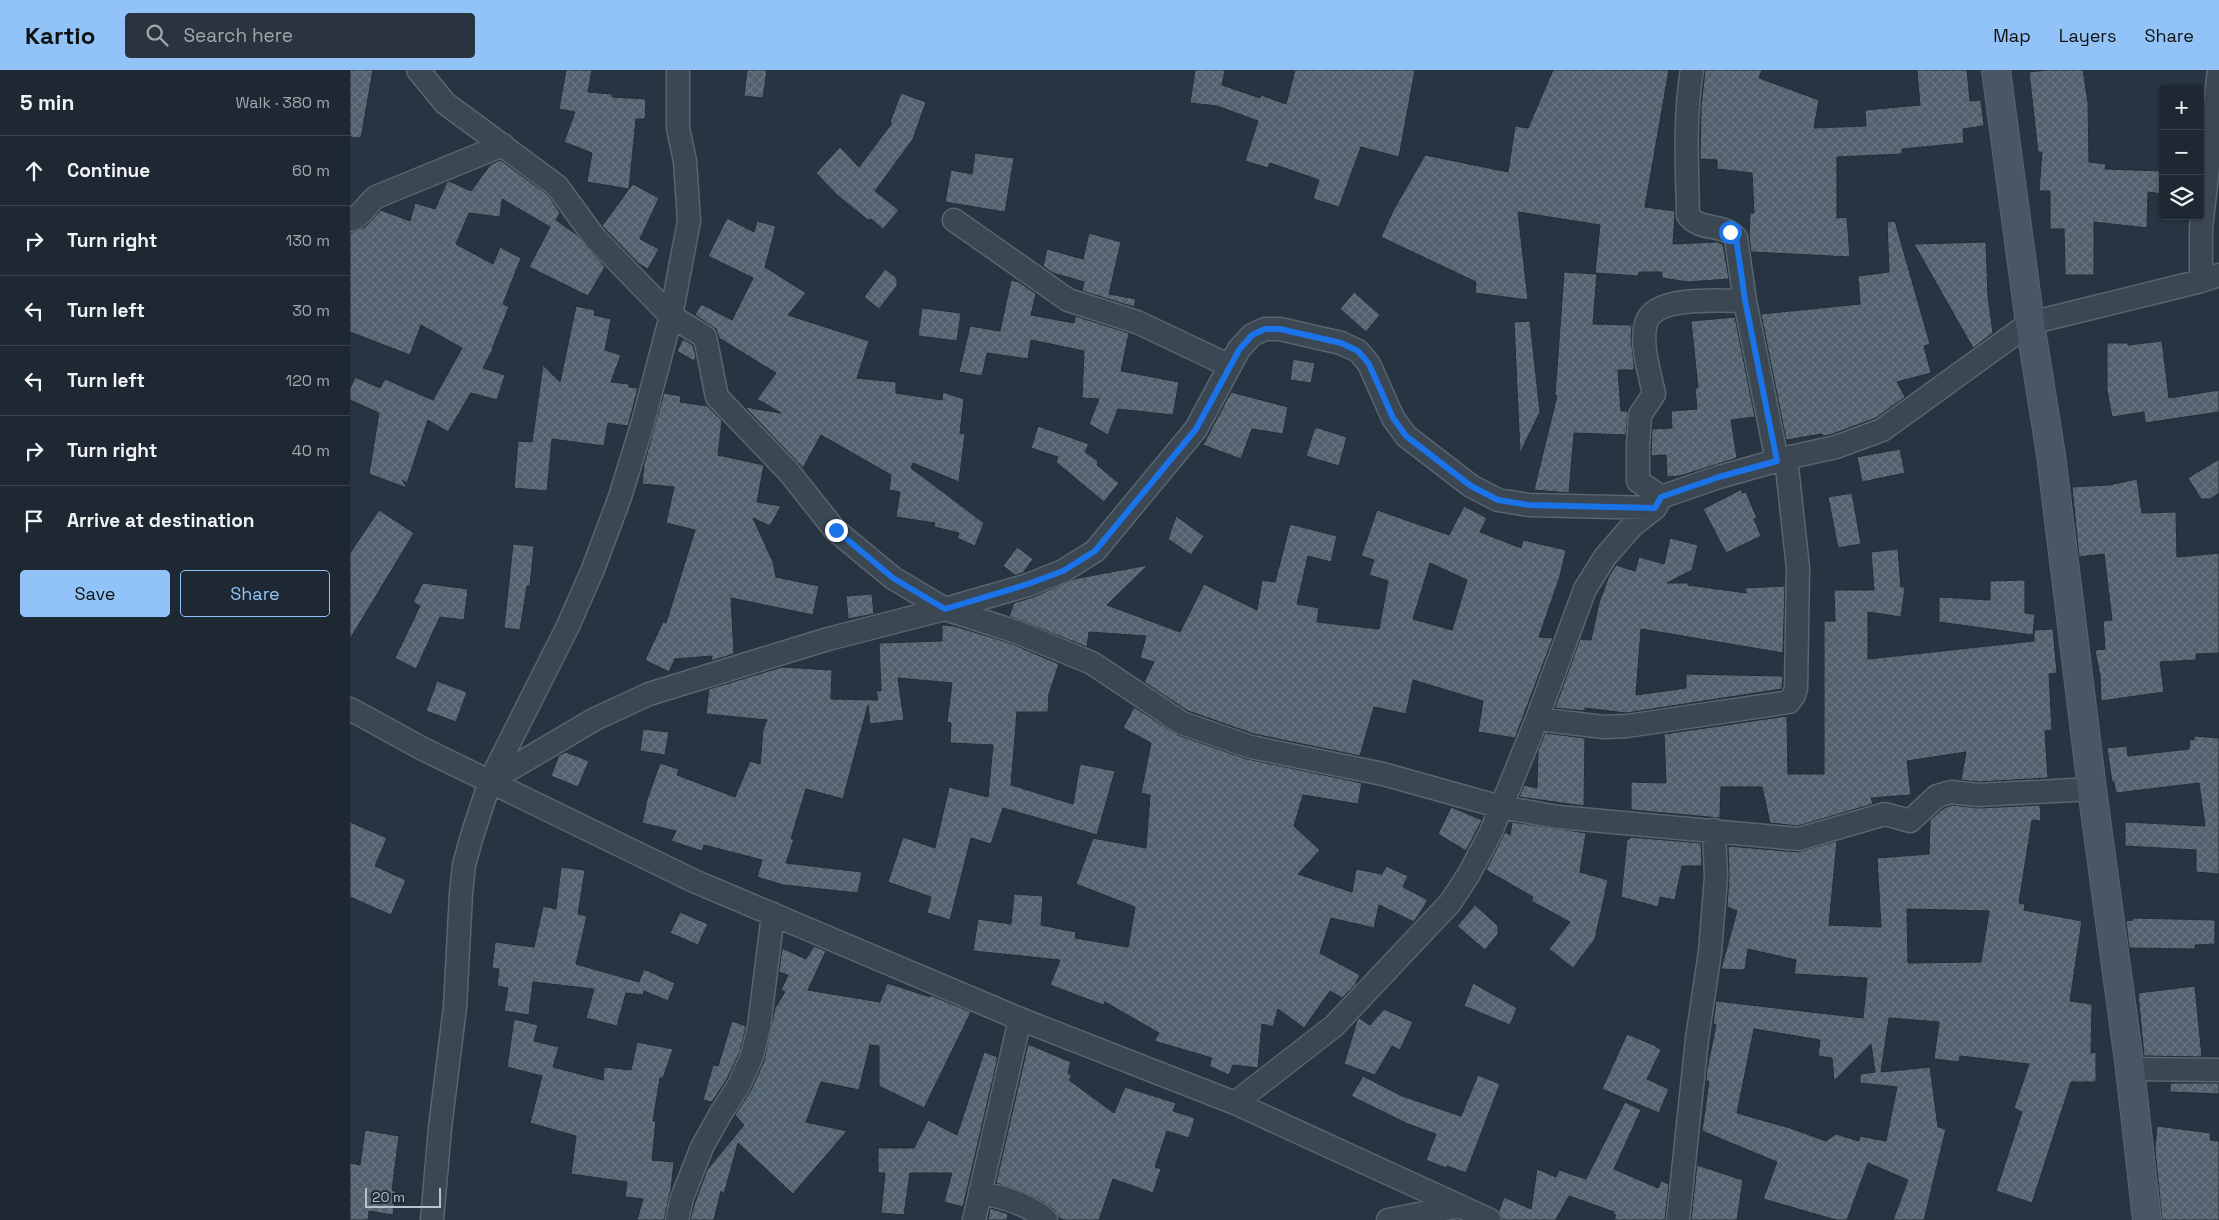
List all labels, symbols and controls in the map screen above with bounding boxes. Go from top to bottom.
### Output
search box [125,13,475,58]
text: Kartio [25,20,95,51]
icon: search [143,21,171,49]
text: Search here [183,23,293,48]
text: Map [1993,24,2031,47]
text: Layers [2059,24,2116,47]
text: Share [2144,24,2194,47]
map controls [2159,85,2204,220]
button: + [2159,85,2204,130]
text: 5 min [20,89,74,116]
text: Walk · 380 m [235,92,330,113]
button: − [2159,130,2204,175]
icon: ahead [20,157,48,185]
text: Continue [67,158,150,183]
text: 60 m [292,160,330,181]
button: layers [2159,175,2204,220]
route start [1719,221,1742,244]
icon: right [20,227,48,255]
text: Turn right [67,228,157,253]
text: 130 m [286,230,330,251]
icon: left [20,297,48,325]
text: Turn left [67,298,145,323]
text: 30 m [292,300,330,321]
icon: left [20,367,48,395]
text: Turn left [67,368,145,393]
text: 120 m [286,370,330,391]
icon: right [20,437,48,465]
text: Turn right [67,438,157,463]
text: 40 m [292,440,330,461]
icon: arrive [20,507,48,535]
text: Arrive at destination [67,508,255,533]
route end [825,519,848,542]
button: Save [20,570,170,617]
button: Share [180,570,330,617]
scale bar [365,1185,441,1208]
text: 20 m [372,1188,405,1206]

